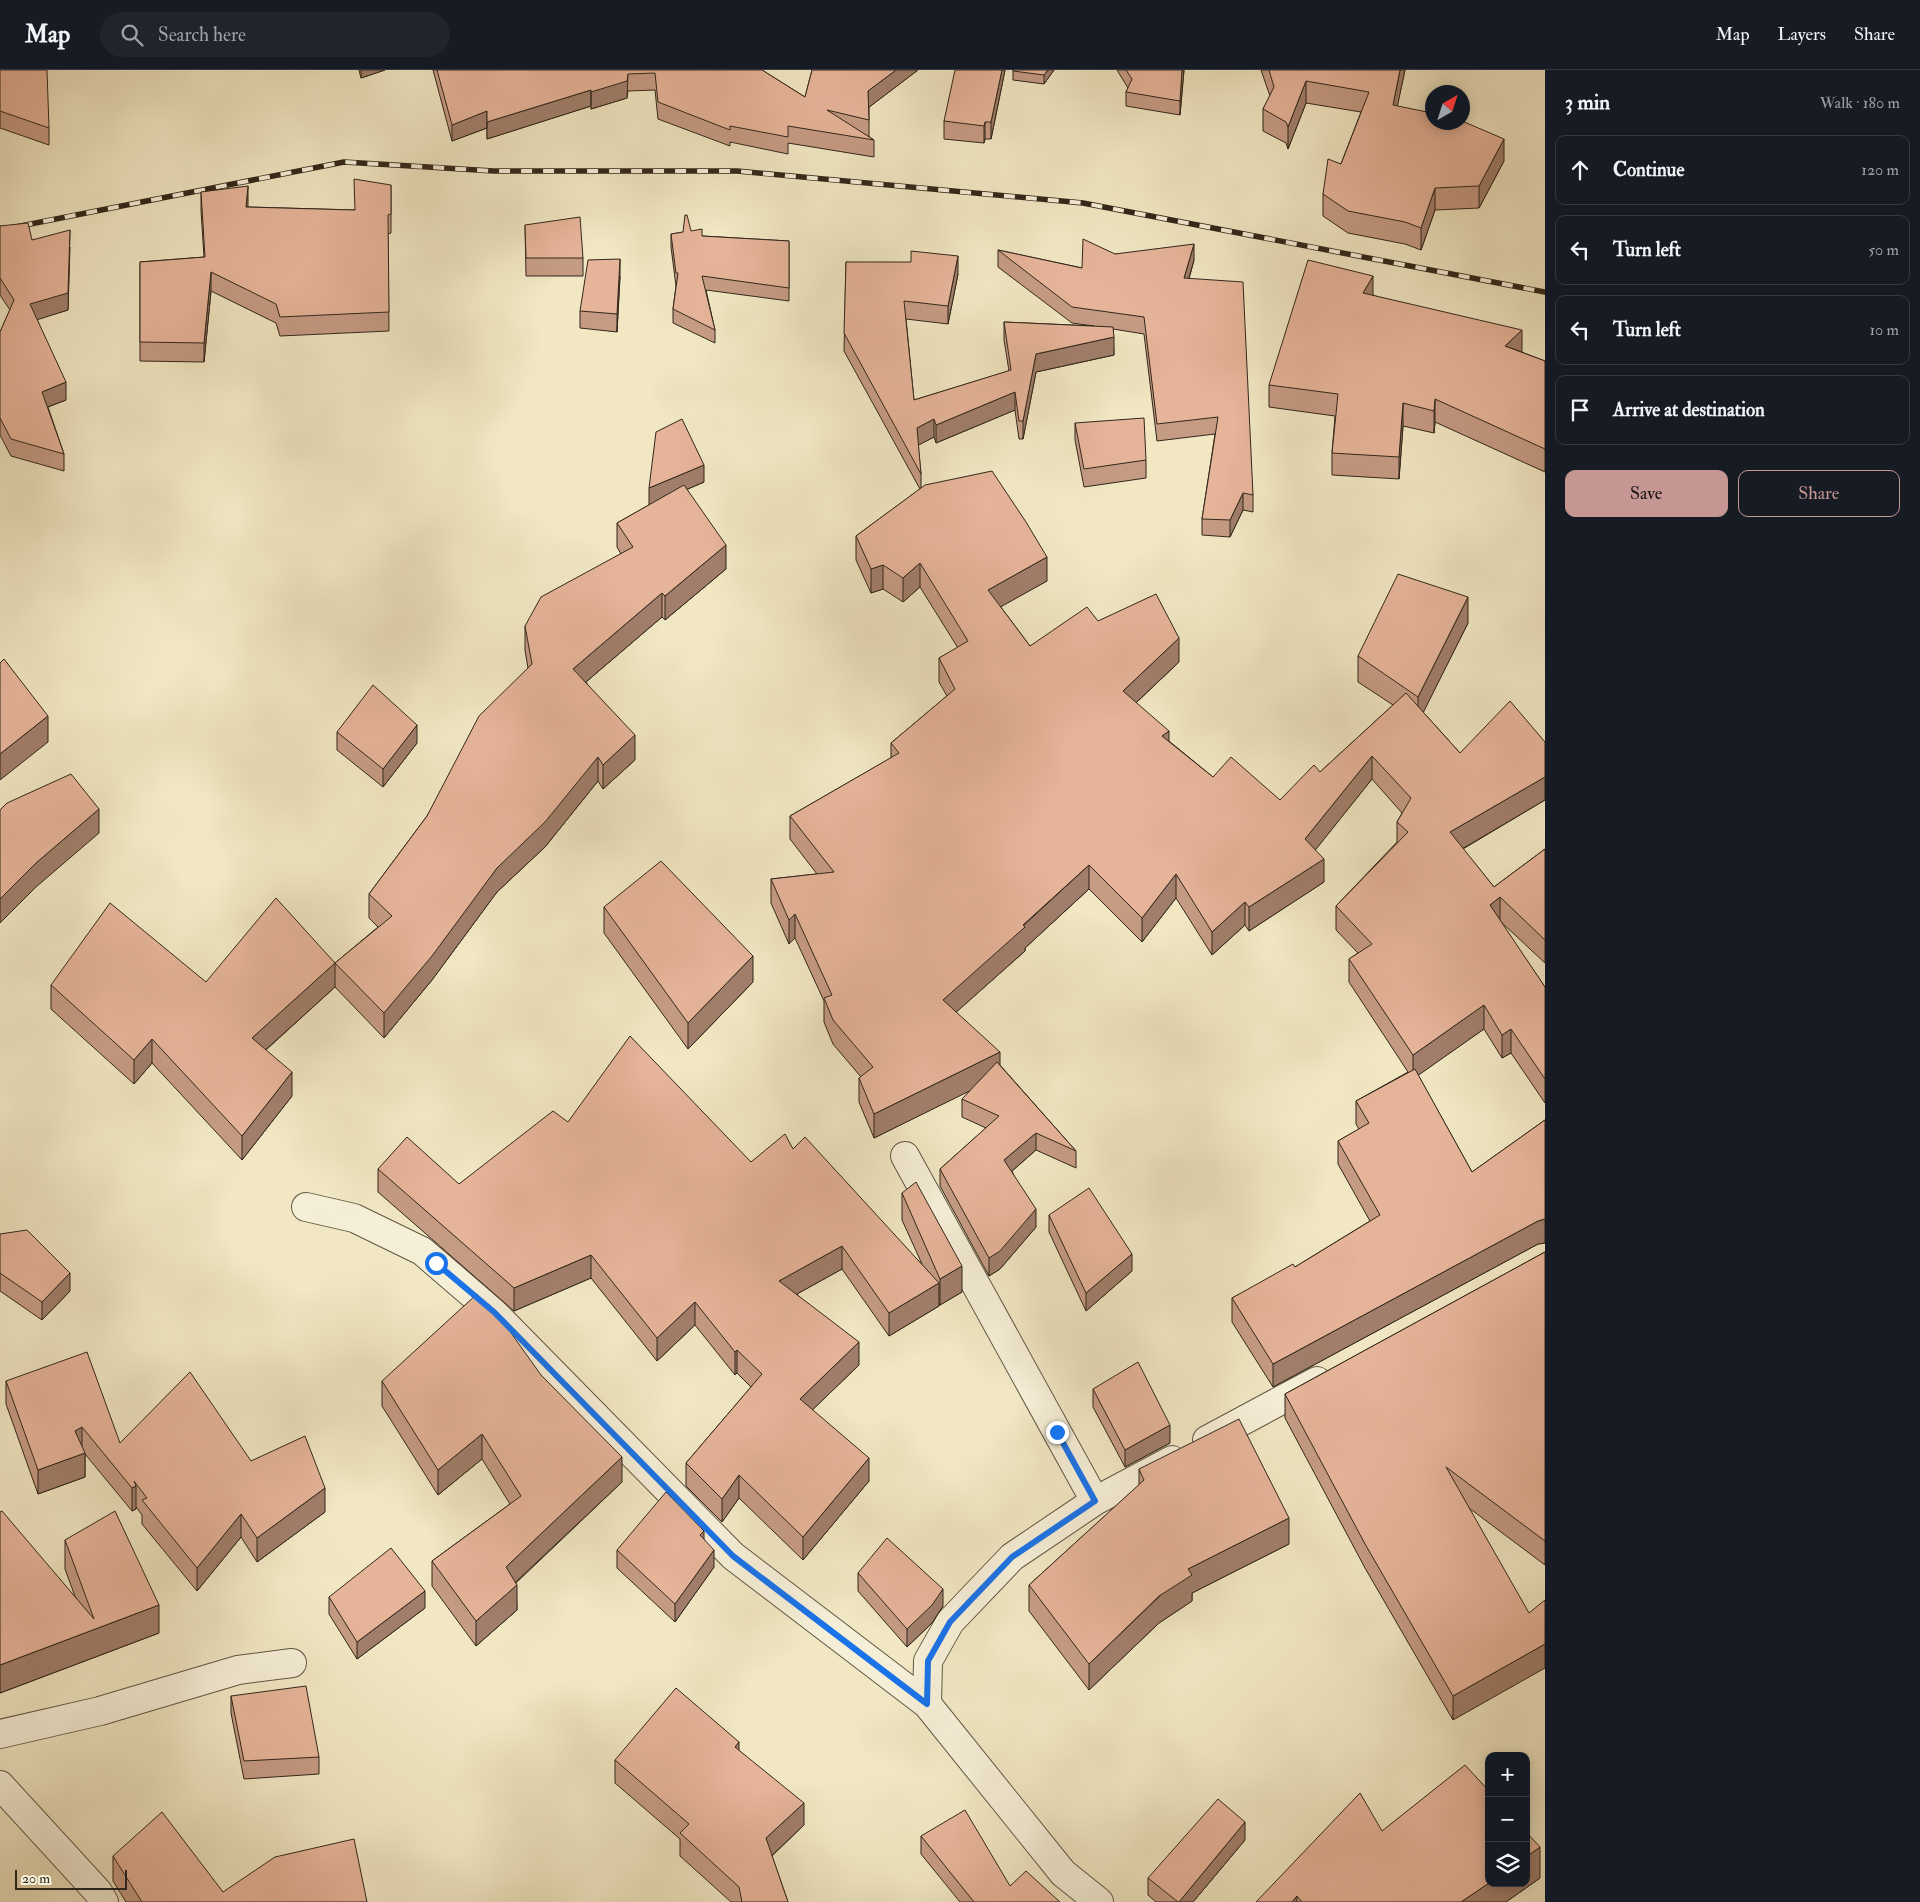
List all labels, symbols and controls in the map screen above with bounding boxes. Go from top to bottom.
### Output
search box [100,12,450,57]
text: Map [25,19,70,50]
icon: search [118,21,146,49]
text: Search here [158,23,246,47]
text: Map [1716,23,1750,46]
text: Layers [1778,23,1826,46]
text: Share [1854,23,1895,46]
north arrow [1425,85,1470,130]
text: 3 min [1565,89,1610,116]
text: Walk · 180 m [1820,93,1900,113]
icon: ahead [1566,156,1594,184]
text: Continue [1613,158,1684,182]
text: 120 m [1861,160,1899,180]
icon: left [1566,236,1594,264]
text: Turn left [1613,238,1681,262]
text: 50 m [1868,240,1899,260]
icon: left [1566,316,1594,344]
text: Turn left [1613,318,1681,342]
text: 10 m [1869,320,1899,340]
icon: arrive [1566,396,1594,424]
text: Arrive at destination [1613,398,1765,422]
button: Save [1565,470,1728,517]
button: Share [1738,470,1900,517]
route start [425,1252,448,1275]
route end [1046,1421,1069,1444]
map controls [1485,1752,1530,1887]
button: + [1485,1752,1530,1797]
button: − [1485,1797,1530,1842]
button: layers [1485,1842,1530,1887]
scale bar [15,1867,128,1890]
text: 20 m [22,1870,50,1887]

